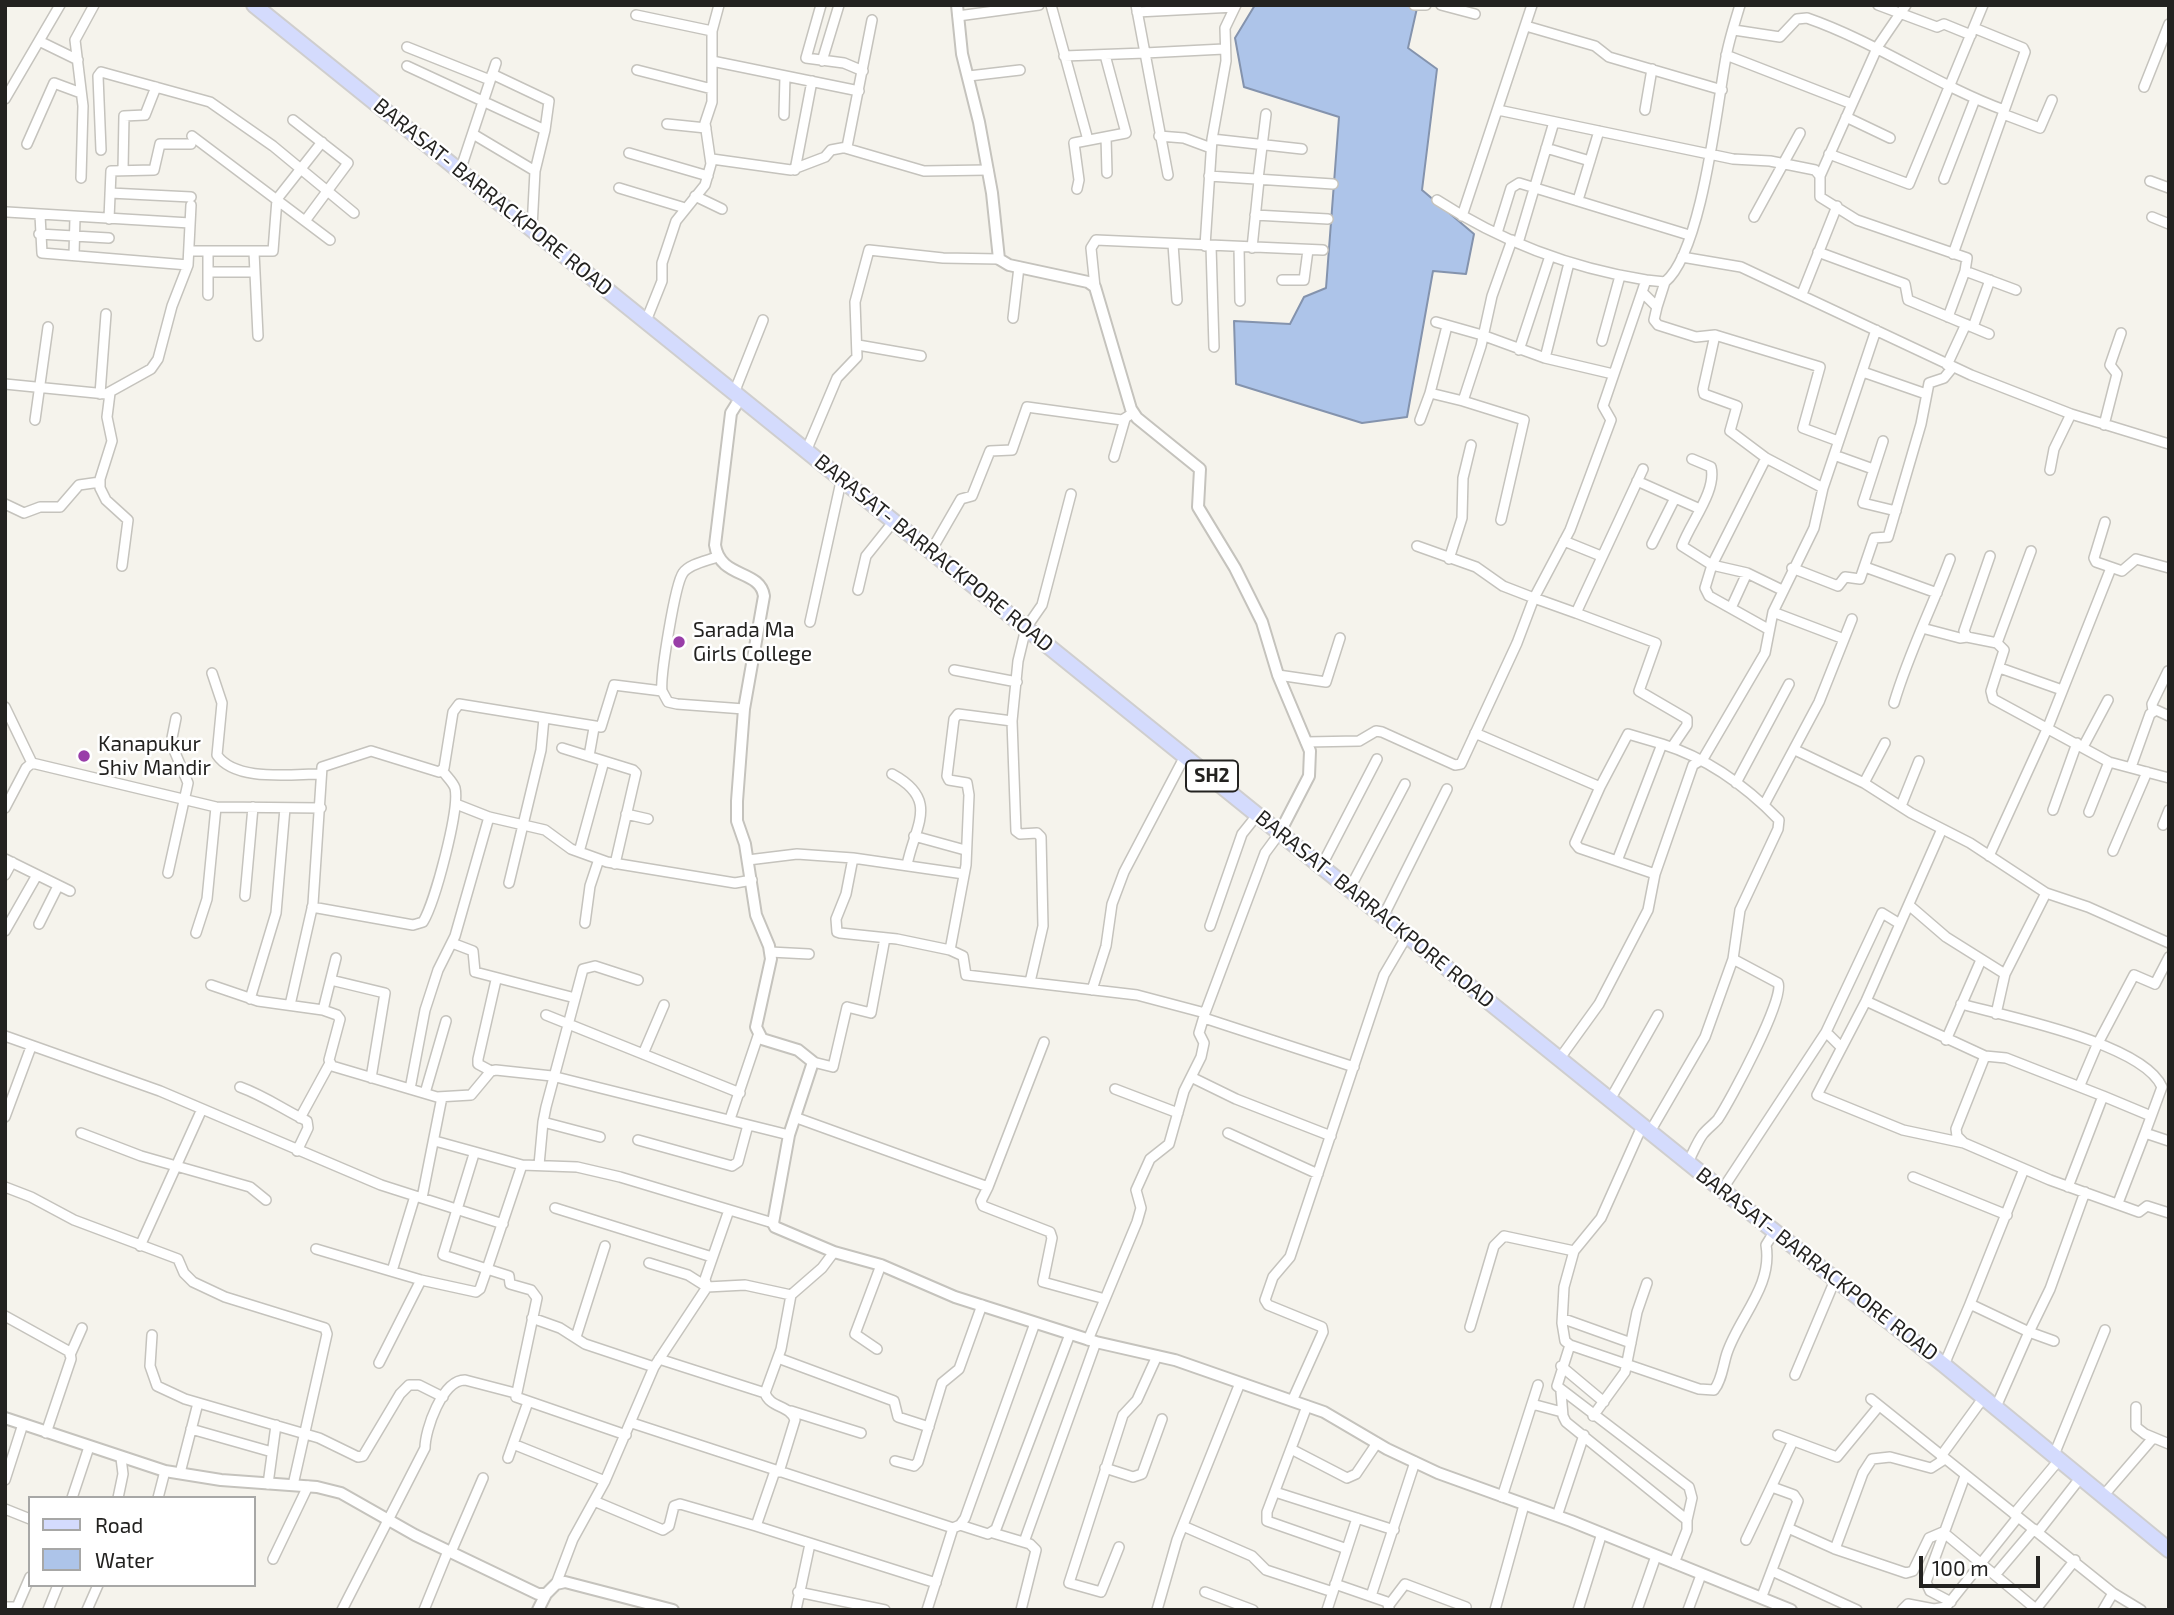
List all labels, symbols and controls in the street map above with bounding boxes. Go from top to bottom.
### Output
street label: BARASAT- BARRACKPORE ROAD [368,93,618,301]
street label: BARASAT- BARRACKPORE ROAD [809,449,1059,657]
place label: Sarada Ma Girls College [693,617,812,667]
marker: Sarada Ma Girls College [671,634,687,650]
place label: Kanapukur Shiv Mandir [98,731,211,781]
marker: Kanapukur Shiv Mandir [76,748,92,764]
road number: SH2 [1186,761,1238,792]
street label: BARASAT- BARRACKPORE ROAD [1250,805,1500,1013]
street label: BARASAT- BARRACKPORE ROAD [1691,1162,1943,1366]
legend [28,1496,256,1587]
text: Road [95,1512,143,1537]
scale bar [1922,1542,2043,1586]
text: Water [95,1547,154,1572]
text: 100 m [1932,1555,1989,1580]

